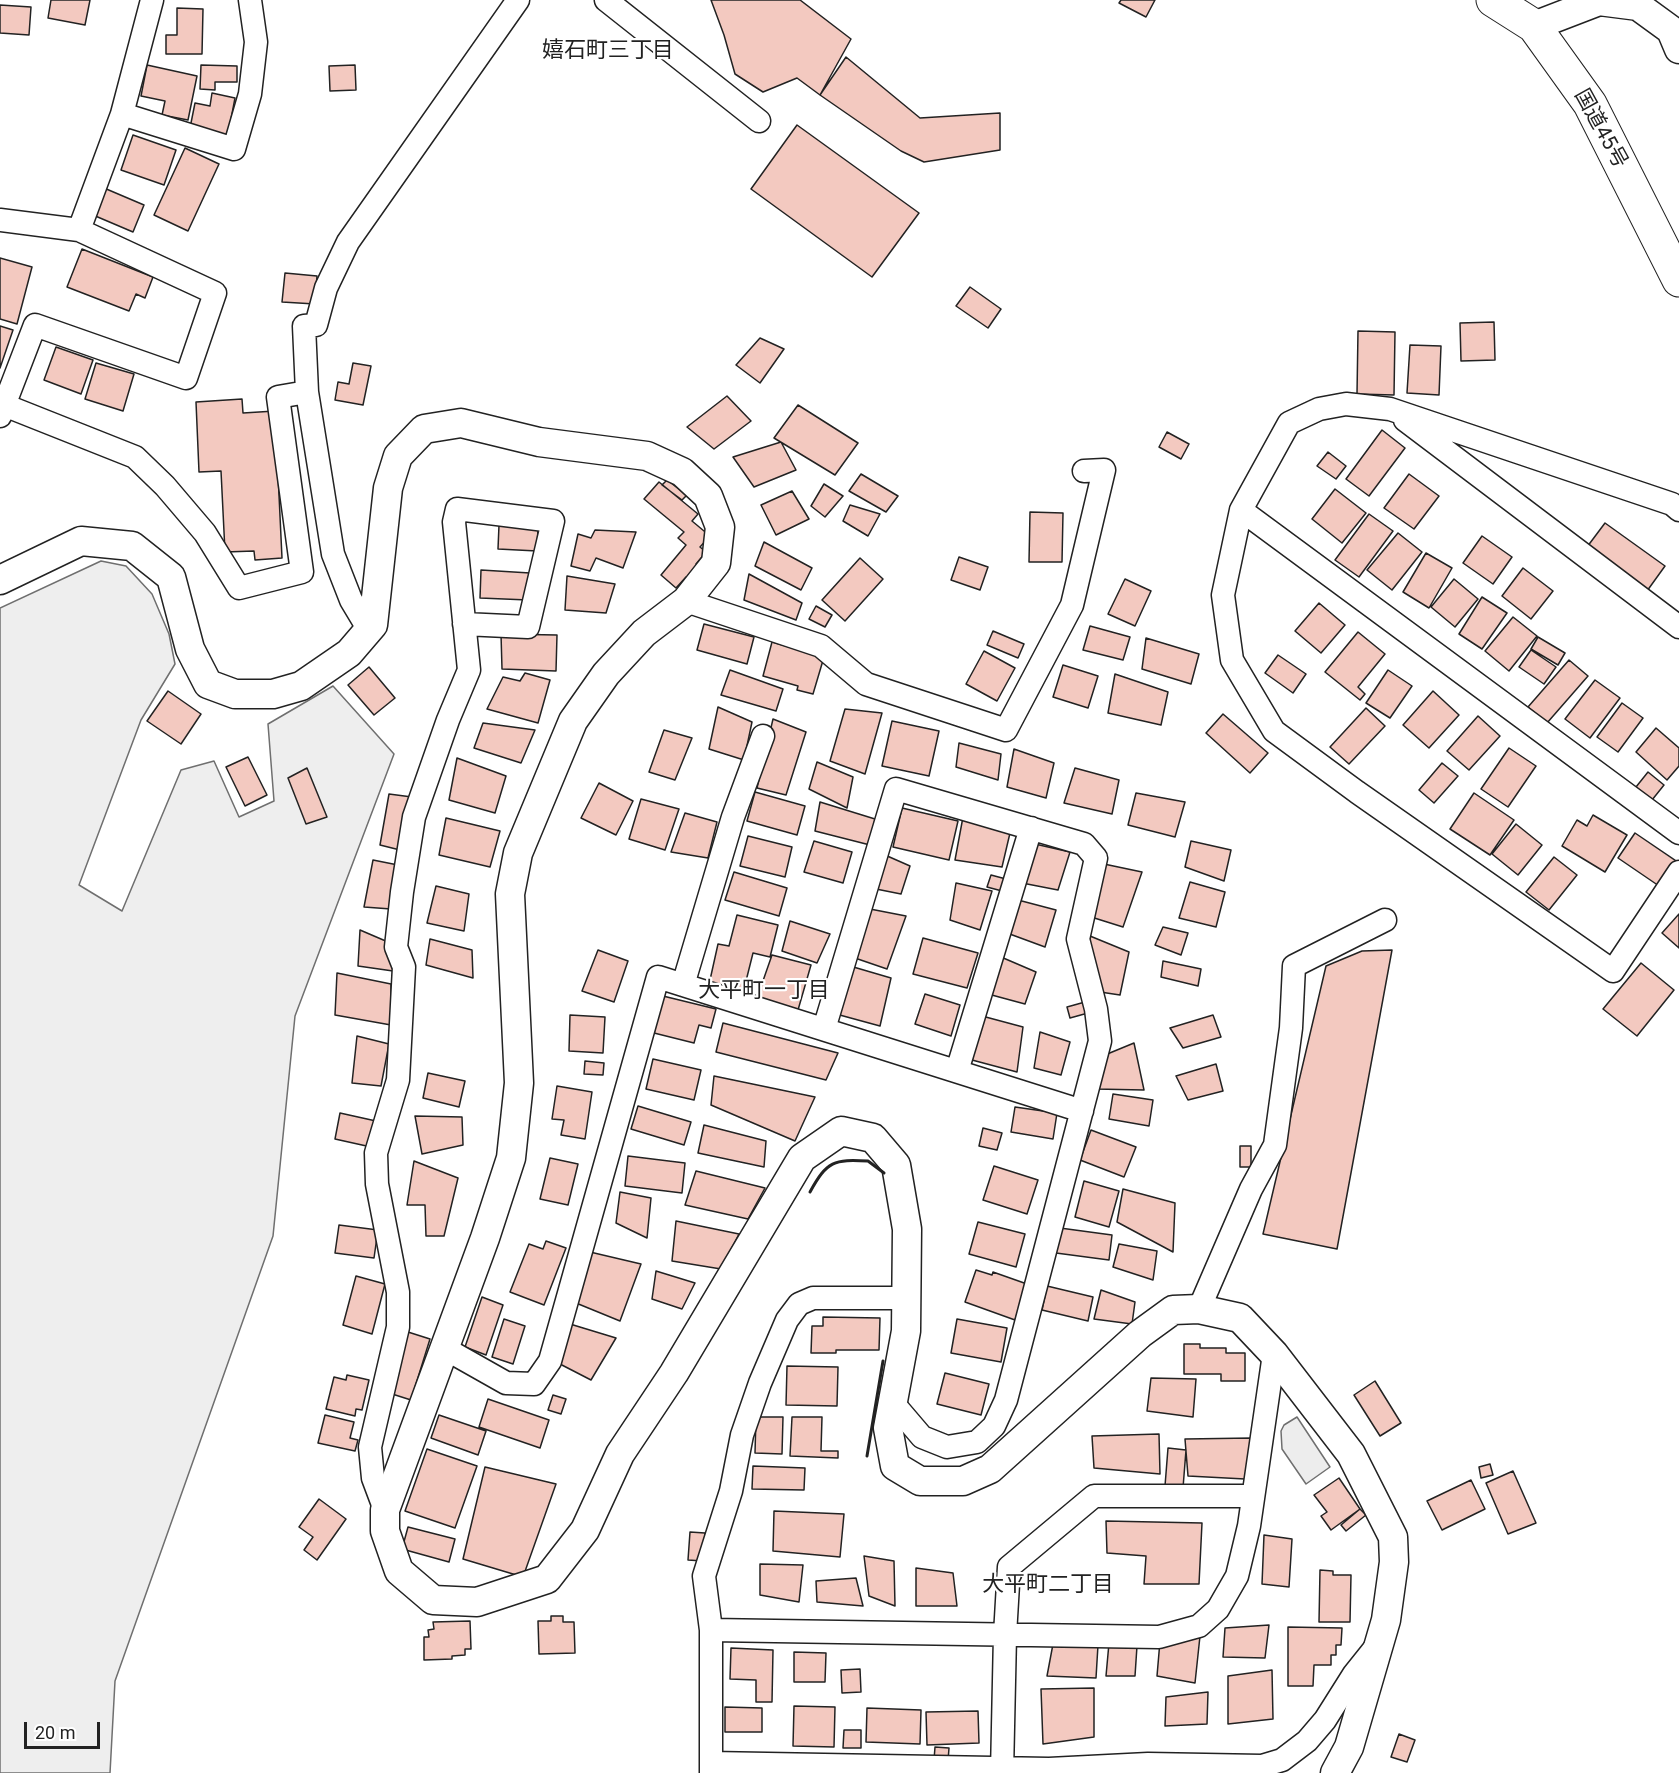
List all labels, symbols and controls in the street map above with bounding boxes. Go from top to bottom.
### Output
district label: 嬉石町三丁目 [542,38,674,64]
street label: 国道45号 [1568,85,1632,173]
district label: 大平町一丁目 [698,978,830,1004]
district label: 大平町二丁目 [982,1572,1114,1598]
scale bar [27,1710,104,1748]
text: 20 m [35,1722,75,1743]

